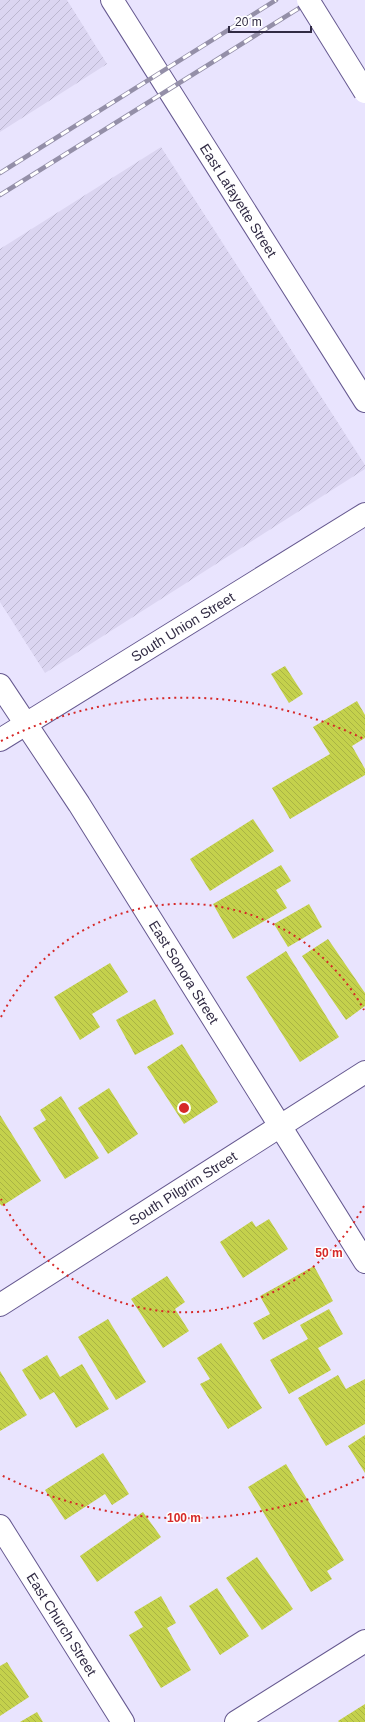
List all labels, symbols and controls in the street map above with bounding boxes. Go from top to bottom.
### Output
scale bar [229,8,311,34]
text: 20 m [235,15,262,29]
street label: East Lafayette Street [197,141,280,260]
street label: South Union Street [128,589,237,665]
street label: East Sonora Street [146,918,222,1027]
centre of rings [177,1101,191,1115]
street label: South Pilgrim Street [126,1148,240,1229]
text: 50 m [315,1246,343,1260]
text: 100 m [167,1511,201,1525]
street label: East Church Street [23,1570,100,1679]

